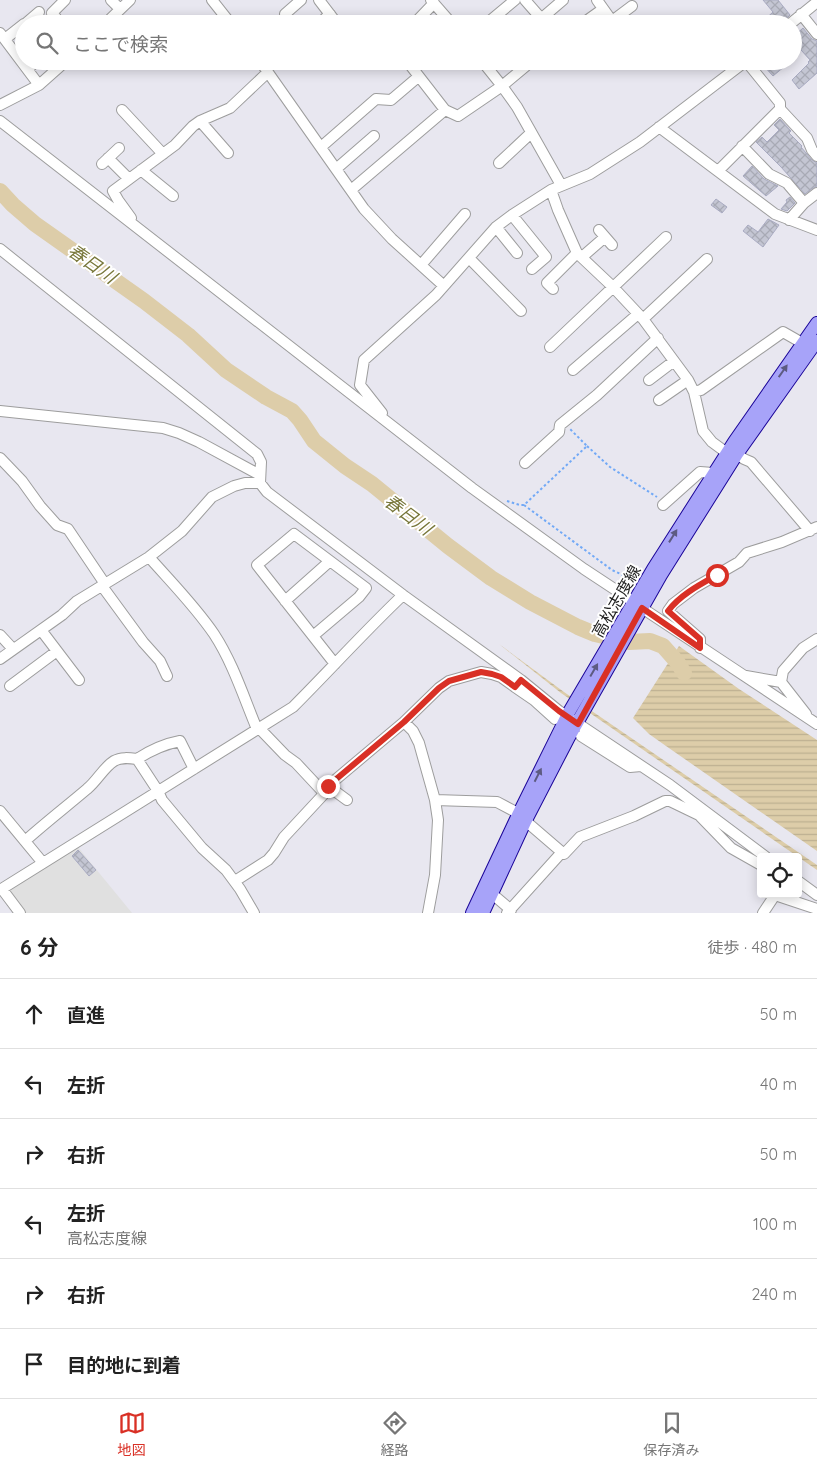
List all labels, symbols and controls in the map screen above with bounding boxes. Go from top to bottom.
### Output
search box [15,15,802,70]
icon: search [33,29,61,57]
text: ここで検索 [73,32,168,56]
water label: 春日川 [64,239,123,290]
one-way arrow [778,364,788,378]
water label: 春日川 [380,489,438,541]
one-way arrow [669,529,678,542]
street label: 高松志度線 [587,561,645,641]
route start [706,564,729,587]
one-way arrow [590,664,599,677]
one-way arrow [534,767,542,782]
route end [317,775,340,798]
map controls [757,853,802,898]
button: locate [757,853,802,898]
text: 6 分 [20,934,59,960]
text: 徒歩 · 480 m [708,937,797,957]
icon: ahead [20,1000,48,1028]
text: 直進 [67,1003,105,1027]
text: 50 m [760,1004,797,1024]
icon: left [20,1070,48,1098]
text: 左折 [67,1073,105,1097]
text: 40 m [760,1074,797,1094]
icon: right [20,1140,48,1168]
text: 右折 [67,1143,105,1167]
text: 50 m [760,1144,797,1164]
text: 左折 [67,1201,105,1225]
icon: left [20,1210,48,1238]
text: 100 m [753,1214,797,1234]
text: 高松志度線 [67,1228,147,1248]
icon: right [20,1280,48,1308]
text: 右折 [67,1283,105,1307]
text: 240 m [751,1284,797,1304]
icon: arrive [20,1350,48,1378]
text: 目的地に到着 [67,1353,181,1377]
tab: 地図 [118,1409,146,1459]
tab: 経路 [381,1409,409,1459]
tab: 保存済み [644,1409,700,1459]

